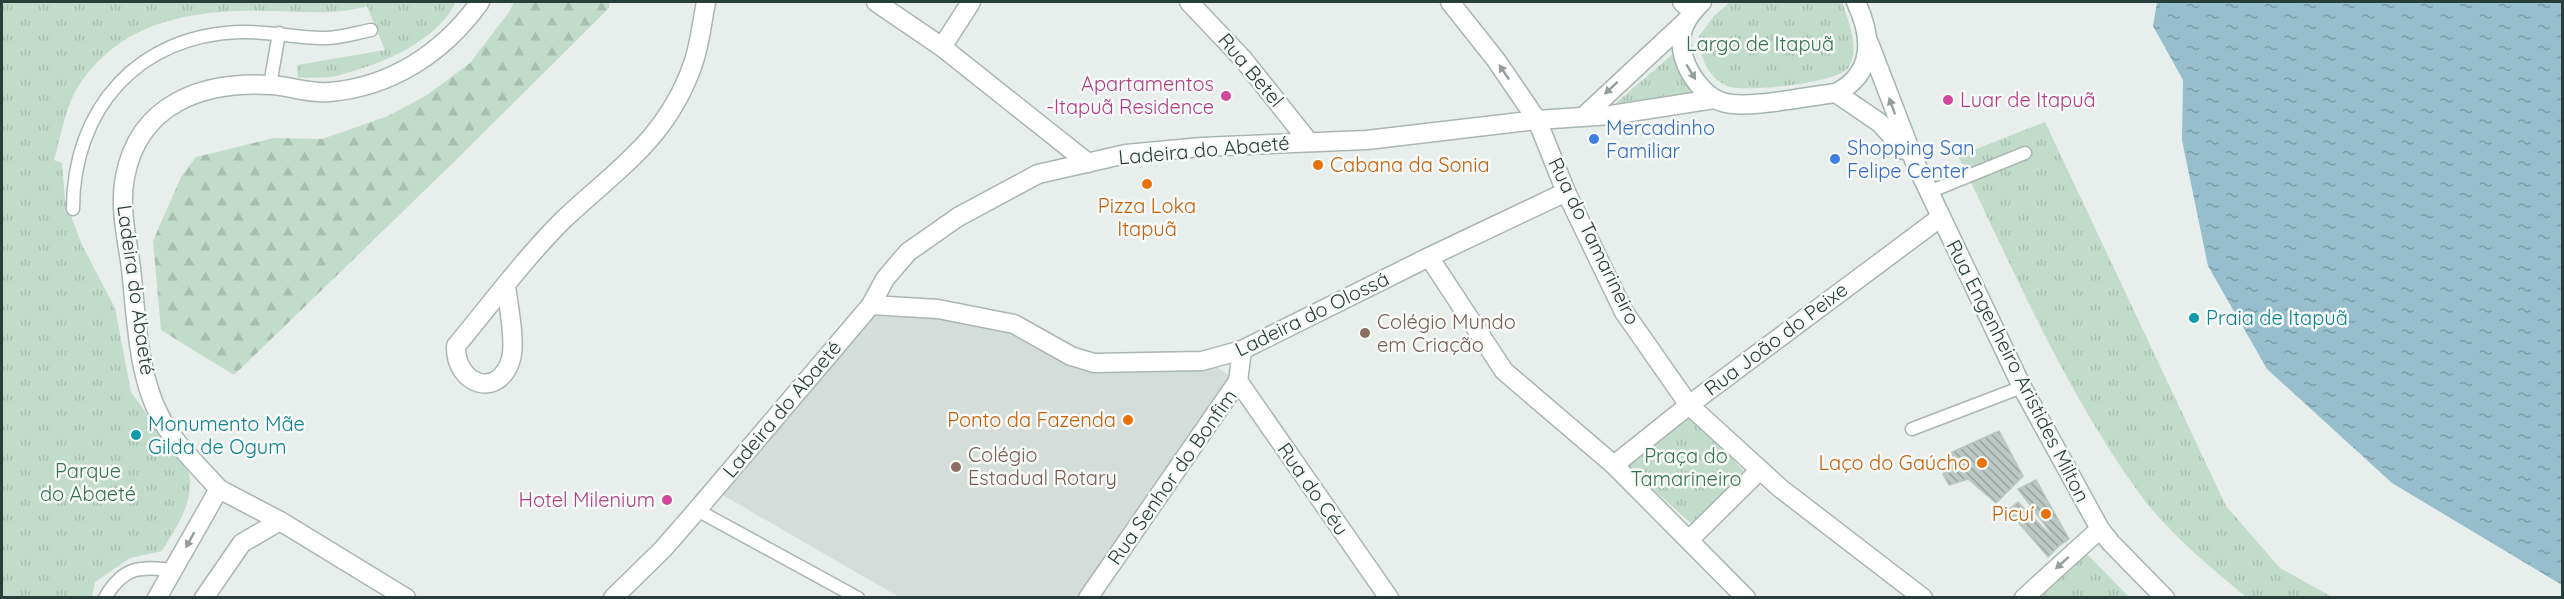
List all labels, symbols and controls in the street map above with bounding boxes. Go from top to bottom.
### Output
street label: Rua Betel [1213,28,1290,112]
park label: Largo de Itapuã [1686,31,1834,56]
one-way arrow [1498,64,1510,80]
one-way arrow [1686,64,1696,81]
place label: Apartamentos -Itapuã Residence [1046,71,1214,119]
one-way arrow [1603,81,1618,95]
place label: Luar de Itapuã [1960,87,2096,112]
marker: Apartamentos -Itapuã Residence [1219,89,1233,103]
marker: Luar de Itapuã [1941,93,1955,107]
one-way arrow [1886,96,1896,114]
place label: Mercadinho Familiar [1606,115,1715,163]
street label: Ladeira do Abaeté [1117,130,1291,169]
marker: Mercadinho Familiar [1587,132,1601,146]
place label: Shopping San Felipe Center [1847,135,1975,183]
place label: Cabana da Sonia [1330,152,1490,177]
marker: Shopping San Felipe Center [1828,152,1842,166]
street label: Rua do Tamarineiro [1543,153,1646,328]
marker: Cabana da Sonia [1311,158,1325,172]
marker: Pizza Loka Itapuã [1140,177,1154,191]
place label: Pizza Loka Itapuã [1098,193,1196,241]
street label: Ladeira do Abaeté [112,203,161,377]
street label: Rua Engenheiro Aristides Milton [1941,235,2096,506]
street label: Ladeira do Olossá [1231,265,1393,362]
street label: Rua João do Peixe [1699,277,1852,401]
place label: Praia de Itapuã [2206,305,2348,330]
place label: Colégio Mundo em Criação [1377,309,1516,357]
marker: Praia de Itapuã [2187,311,2201,325]
marker: Colégio Mundo em Criação [1358,326,1372,340]
street label: Ladeira do Abaeté [717,335,846,482]
street label: Rua Senhor do Bonfim [1101,384,1242,569]
place label: Ponto da Fazenda [947,407,1116,432]
place label: Monumento Mãe Gilda de Ogum [148,411,305,459]
marker: Ponto da Fazenda [1121,413,1135,427]
marker: Monumento Mãe Gilda de Ogum [129,428,143,442]
street label: Rua do Céu [1272,437,1354,540]
place label: Colégio Estadual Rotary [968,442,1117,490]
park label: Praça do Tamarineiro [1630,443,1742,491]
place label: Laço do Gaúcho [1818,450,1970,475]
marker: Laço do Gaúcho [1975,456,1989,470]
park label: Parque do Abaeté [40,458,136,506]
marker: Colégio Estadual Rotary [949,460,963,474]
place label: Hotel Milenium [519,487,655,512]
marker: Hotel Milenium [660,493,674,507]
place label: Picuí [1992,501,2035,526]
marker: Picuí [2039,507,2053,521]
one-way arrow [185,532,195,549]
one-way arrow [2055,556,2070,569]

